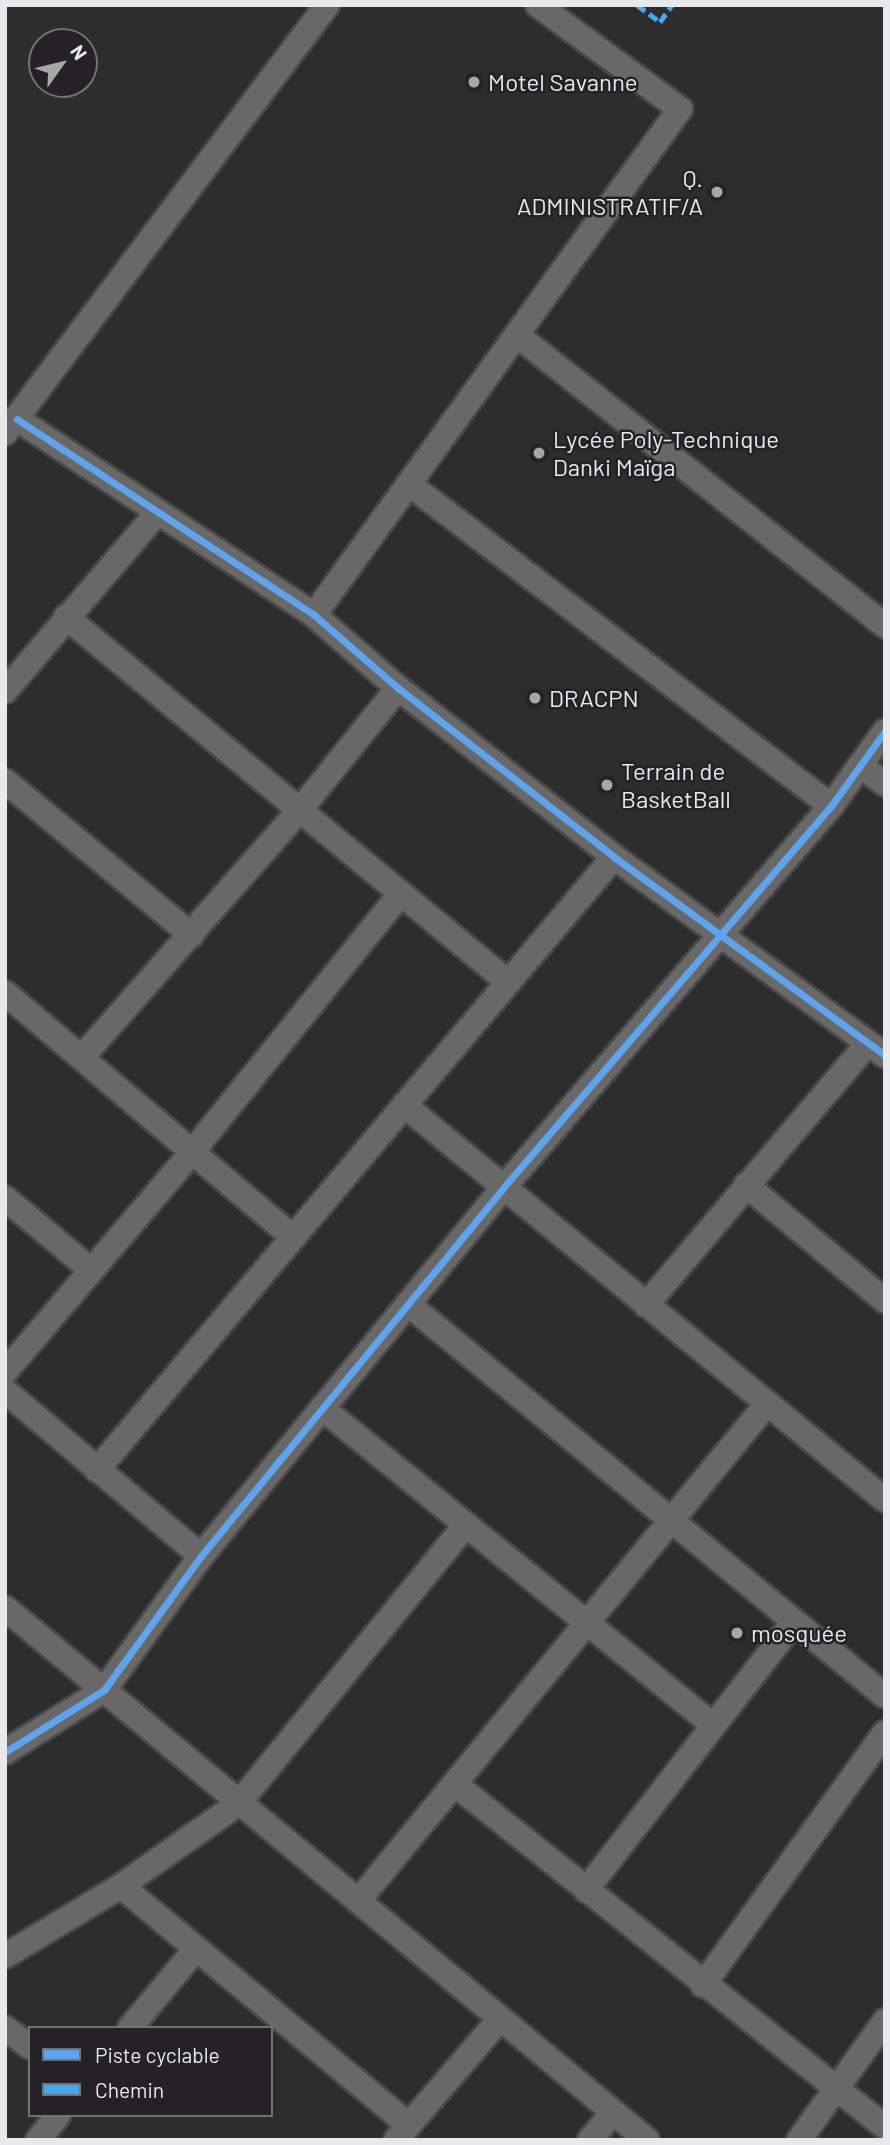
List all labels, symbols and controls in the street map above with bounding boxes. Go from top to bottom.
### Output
north arrow [28,28,98,98]
text: N [66,40,92,64]
place label: Motel Savanne [488,68,638,96]
marker: Motel Savanne [466,74,482,90]
place label: Q. ADMINISTRATIF/A [517,164,703,220]
marker: Q. ADMINISTRATIF/A [709,184,725,200]
place label: Lycée Poly-Technique Danki Maïga [553,425,779,481]
marker: Lycée Poly-Technique Danki Maïga [531,445,547,461]
place label: DRACPN [549,684,639,712]
marker: DRACPN [527,690,543,706]
place label: Terrain de BasketBall [621,757,731,813]
marker: Terrain de BasketBall [599,777,615,793]
place label: mosquée [751,1619,847,1647]
marker: mosquée [729,1625,745,1641]
legend [28,2026,273,2117]
text: Piste cyclable [95,2042,220,2067]
text: Chemin [95,2077,164,2102]

